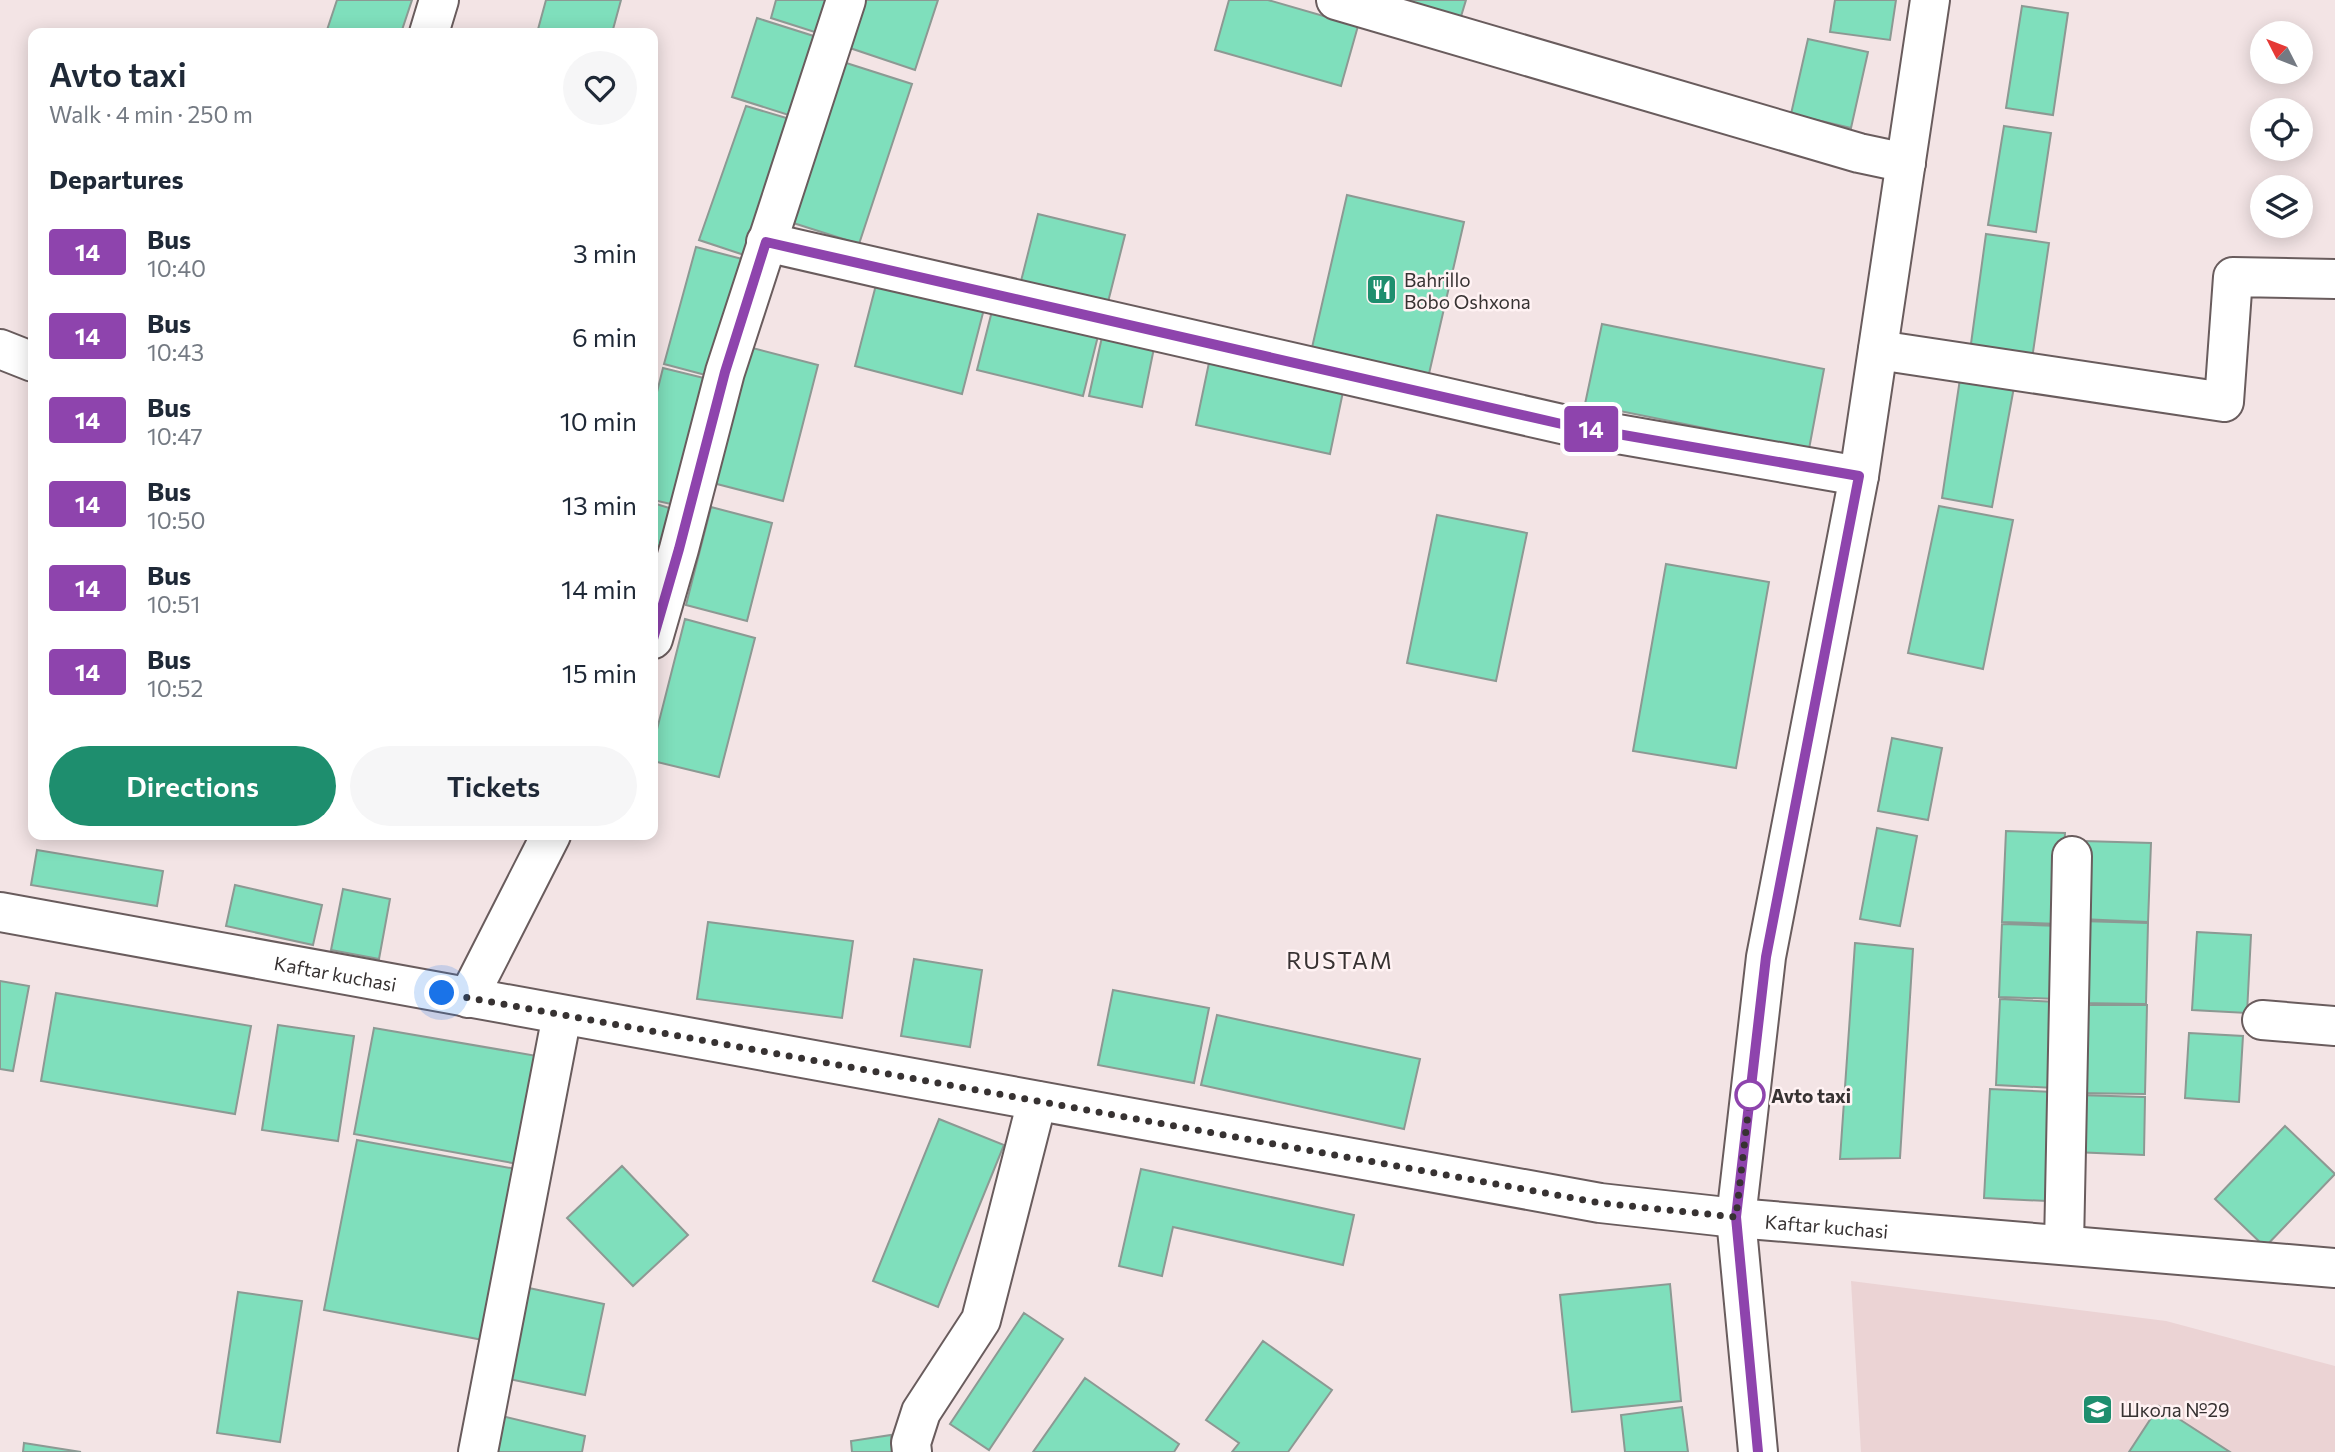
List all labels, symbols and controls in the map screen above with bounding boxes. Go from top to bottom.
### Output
north arrow [2250,21,2314,84]
map controls [2250,21,2313,238]
button: heart [563,51,637,125]
text: Avto taxi [49,53,187,94]
button: locate [2250,98,2313,161]
text: Walk · 4 min · 250 m [49,100,253,128]
text: Departures [49,163,184,194]
button: layers [2250,175,2313,238]
text: Bus [147,223,191,254]
text: 14 [75,237,100,266]
text: 3 min [573,237,637,268]
text: 10:40 [147,254,206,282]
place label: Bahrillo Bobo Oshxona [1404,268,1531,313]
restaurant icon: Bahrillo Bobo Oshxona [1364,273,1398,307]
text: Bus [147,307,191,338]
text: 14 [75,321,100,350]
text: 6 min [572,321,637,352]
text: 10:43 [147,338,204,366]
text: Bus [147,391,191,422]
text: 14 [75,405,100,434]
text: 10 min [560,405,637,436]
line badge: 14 [1560,406,1622,452]
text: 14 [1578,414,1604,443]
text: 10:47 [147,422,203,450]
text: Bus [147,475,191,506]
text: 14 [75,489,100,518]
text: 13 min [562,489,637,520]
text: 10:50 [147,506,206,534]
text: Bus [147,559,191,590]
text: 14 [75,573,100,602]
text: 14 min [561,573,637,604]
text: 10:51 [147,590,200,618]
text: Bus [147,643,191,674]
text: 14 [75,657,100,686]
text: 15 min [562,657,637,688]
text: 10:52 [147,674,203,702]
button: Directions [49,746,336,826]
button: Tickets [350,746,637,826]
district label: RUSTAM [1286,946,1394,974]
street label: Kaftar kuchasi [272,951,398,995]
your location [424,975,459,1010]
marker: Avto taxi [1735,1080,1765,1110]
place label: Avto taxi [1771,1084,1851,1107]
street label: Kaftar kuchasi [1764,1209,1889,1242]
school or university icon: Школа №29 [2080,1392,2114,1426]
place label: Школа №29 [2120,1398,2230,1421]

